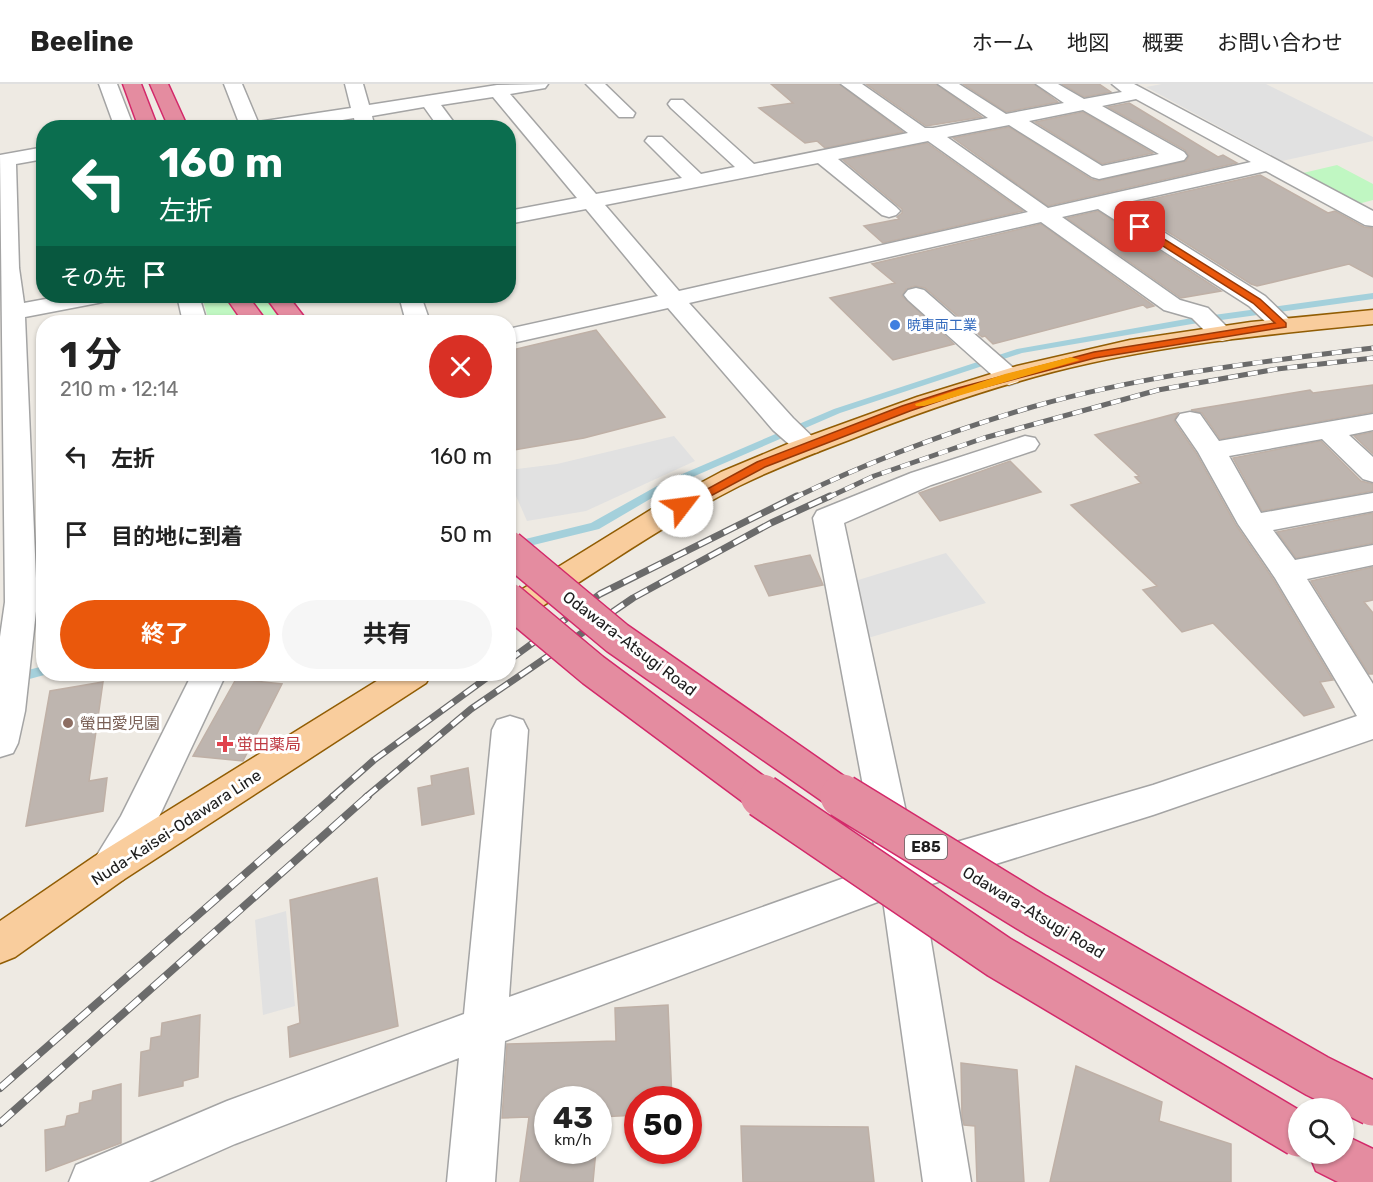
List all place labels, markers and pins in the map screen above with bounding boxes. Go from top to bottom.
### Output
pin [1114,201,1165,252]
place label: 暁車両工業 [907,317,977,334]
marker: 暁車両工業 [888,318,902,332]
place label: 螢田愛児園 [80,714,160,733]
marker: 螢田愛児園 [61,716,75,730]
place label: 蛍田薬局 [237,735,301,754]
marker: 蛍田薬局 [218,737,232,751]

